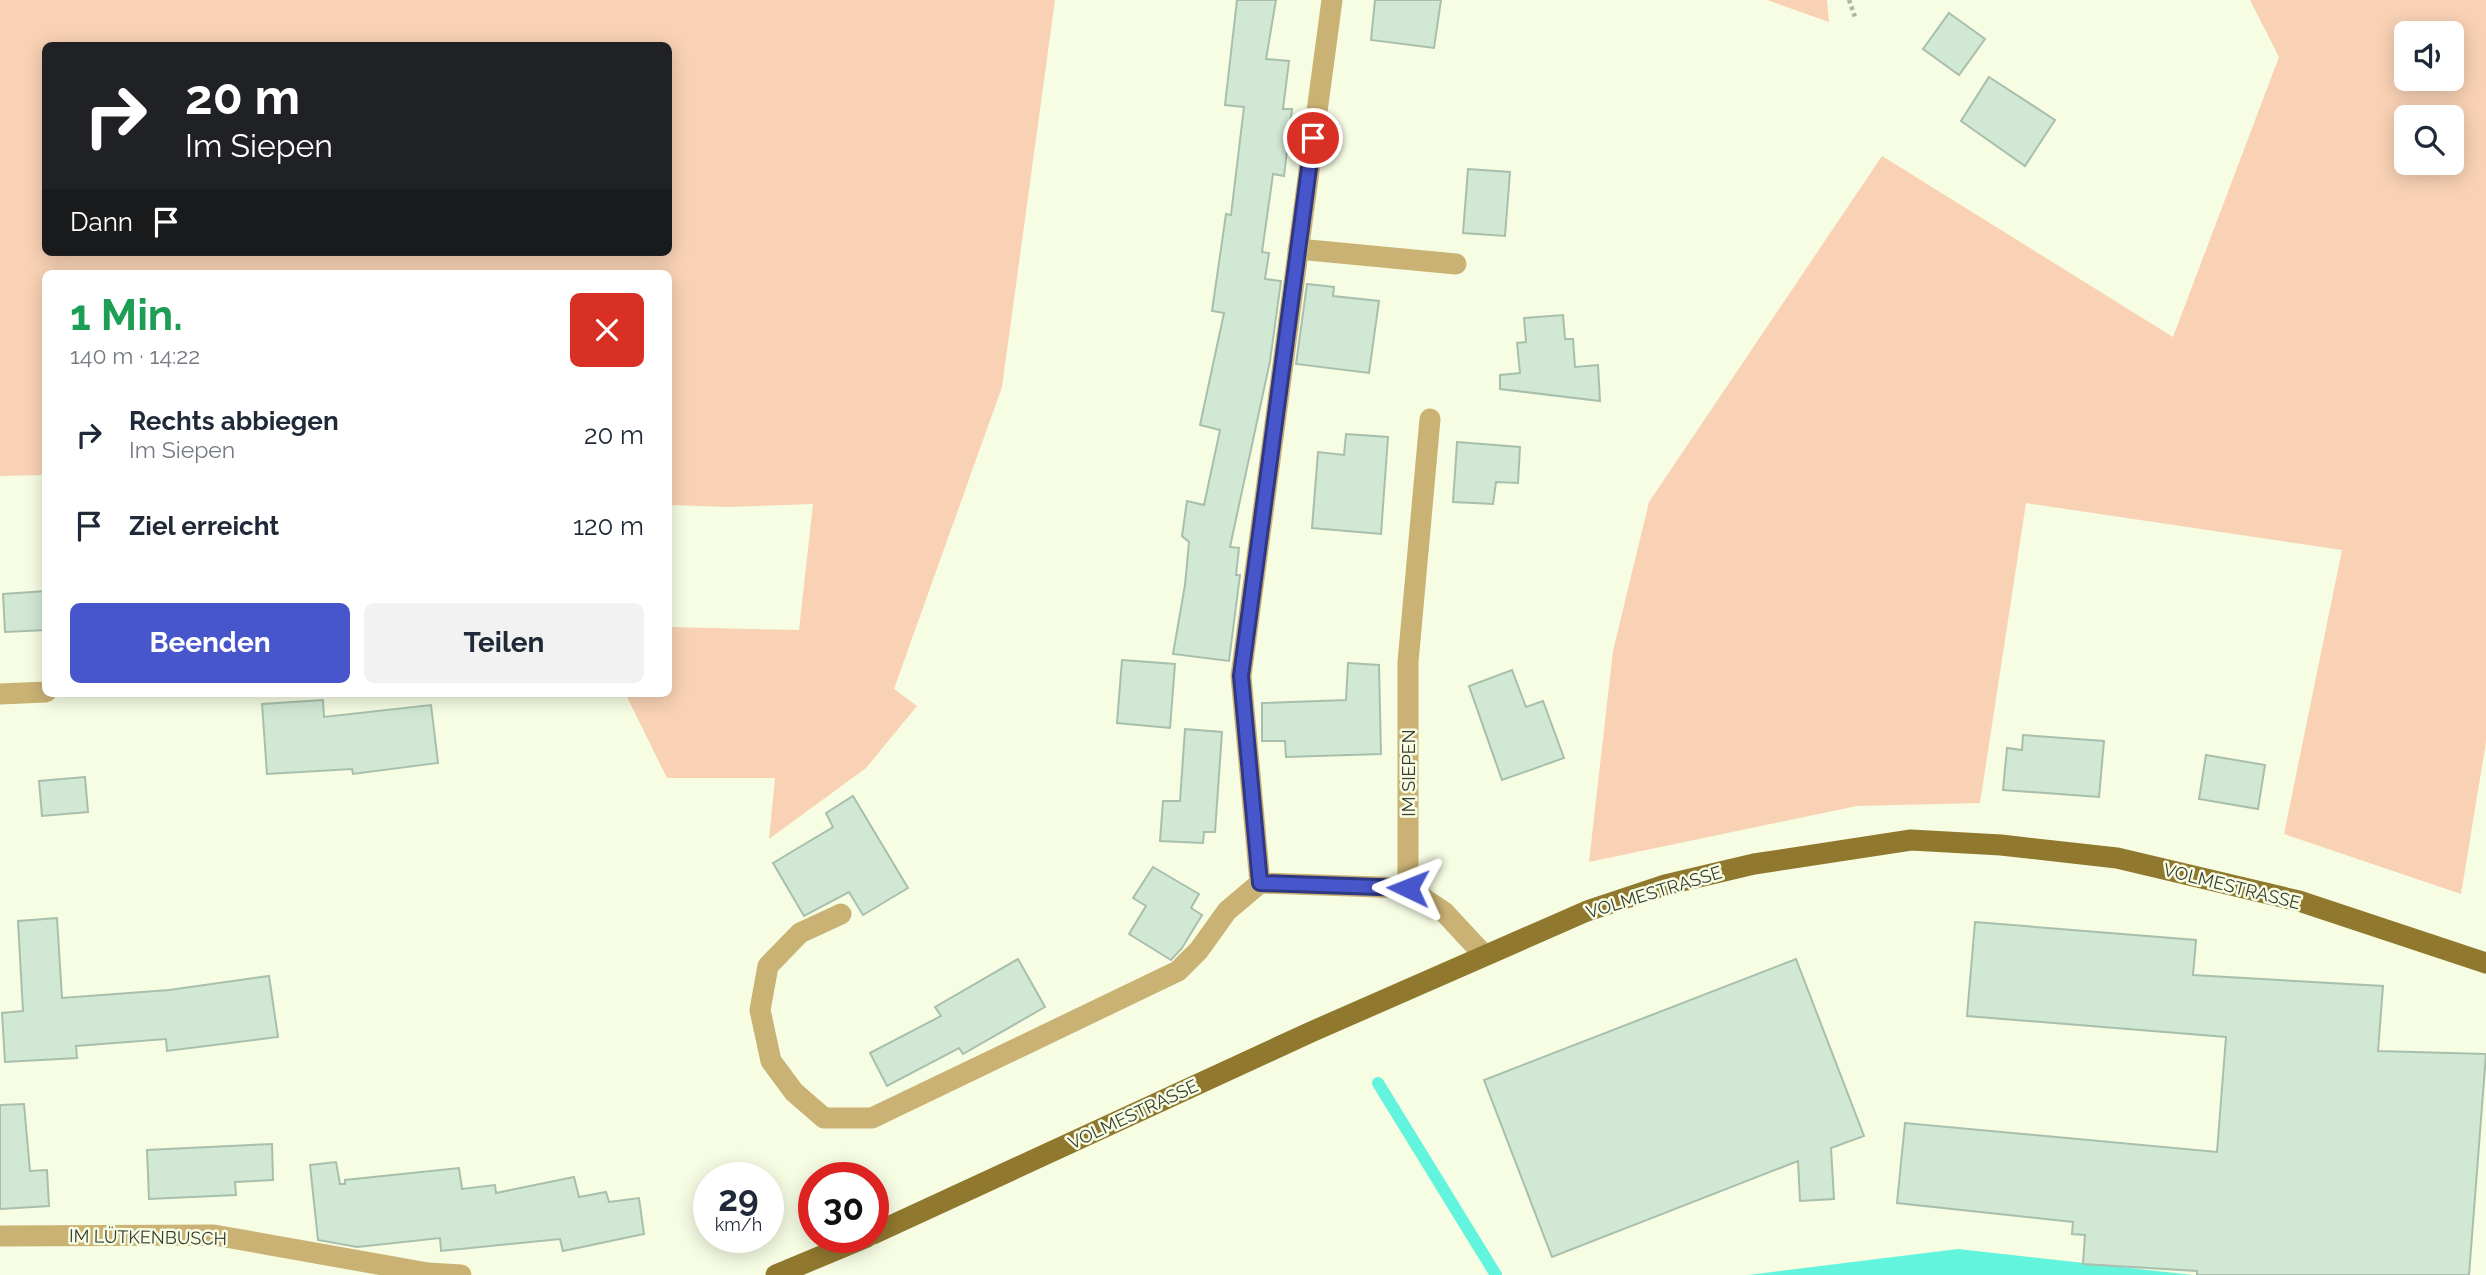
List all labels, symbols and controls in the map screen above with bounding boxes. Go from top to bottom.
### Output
map controls [2394,21,2464,175]
button: sound [2394,21,2464,91]
text: 20 m [185,68,300,125]
icon: right [70,70,161,161]
button: search [2394,105,2464,175]
pin [1283,108,1343,168]
icon: arrive [1294,119,1332,157]
text: Im Siepen [185,127,333,164]
icon: arrive [147,203,185,241]
text: Dann [70,207,133,237]
text: 1 Min. [70,291,183,340]
button: close [570,293,644,367]
text: 140 m · 14:22 [70,342,200,369]
text: Rechts abbiegen [129,406,339,436]
icon: right [70,416,108,454]
text: 20 m [584,420,644,450]
text: Im Siepen [129,436,235,463]
icon: arrive [70,507,108,545]
text: Ziel erreicht [129,511,279,541]
text: 120 m [573,511,644,541]
button: Beenden [70,603,350,683]
button: Teilen [364,603,644,683]
street label: IM SIEPEN [1398,729,1419,817]
position arrow [1371,851,1445,925]
street label: VOLMESTRASSE [2161,859,2303,913]
street label: VOLMESTRASSE [1584,861,1724,923]
street label: VOLMESTRASSE [1065,1075,1201,1153]
speed limit sign: 30 [798,1162,889,1253]
text: 29 [718,1178,759,1219]
text: km/h [715,1214,762,1235]
street label: IM LÜTKENBUSCH [69,1225,227,1249]

